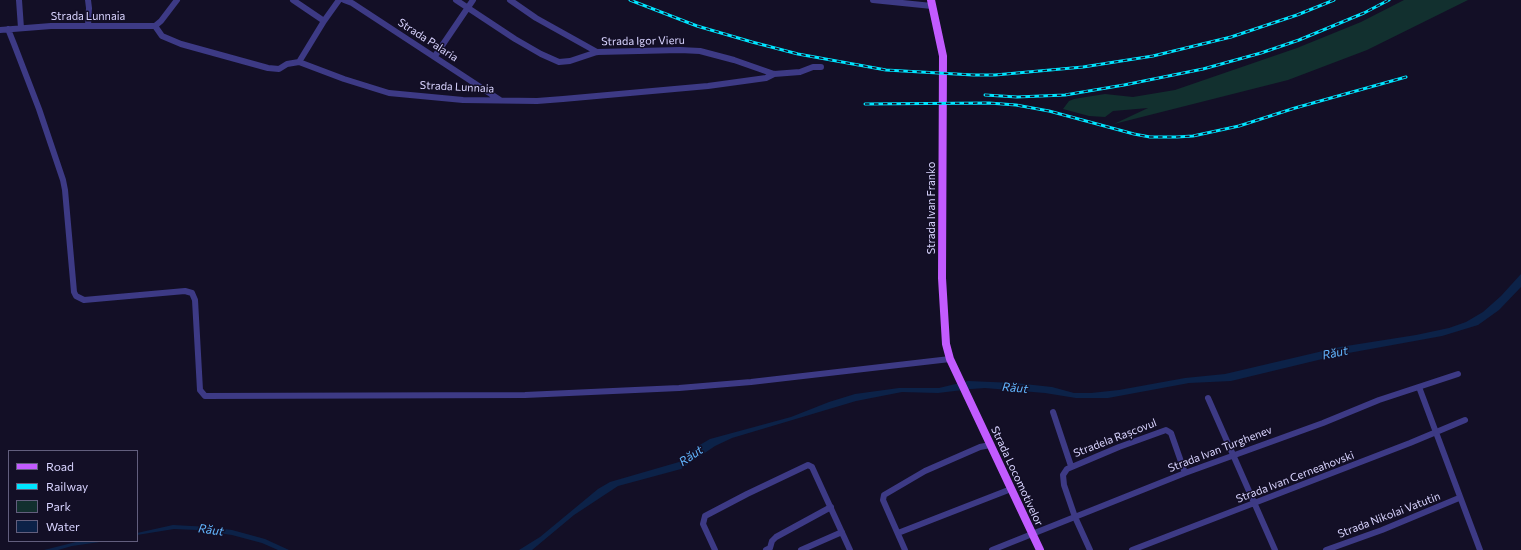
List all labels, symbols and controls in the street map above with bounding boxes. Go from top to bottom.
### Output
street label: Strada Lunnaia [51,9,125,23]
street label: Strada Palaria [395,16,461,64]
street label: Strada Igor Vieru [601,34,685,48]
street label: Strada Lunnaia [419,78,495,96]
street label: Strada Ivan Franko [924,162,938,254]
water label: Răut [1321,343,1349,363]
water label: Răut [1001,380,1029,396]
street label: Stradela Rașcovul [1071,416,1159,460]
street label: Strada Ivan Turghenev [1166,423,1274,475]
street label: Strada Locomotivelor [988,424,1046,528]
water label: Răut [676,443,706,469]
street label: Strada Ivan Cerneahovski [1234,448,1356,506]
legend [8,450,138,542]
text: Road [46,459,74,473]
text: Railway [46,479,88,493]
street label: Strada Nikolai Vatutin [1336,489,1442,541]
text: Park [46,499,71,513]
text: Water [46,519,80,533]
water label: Răut [197,521,225,539]

